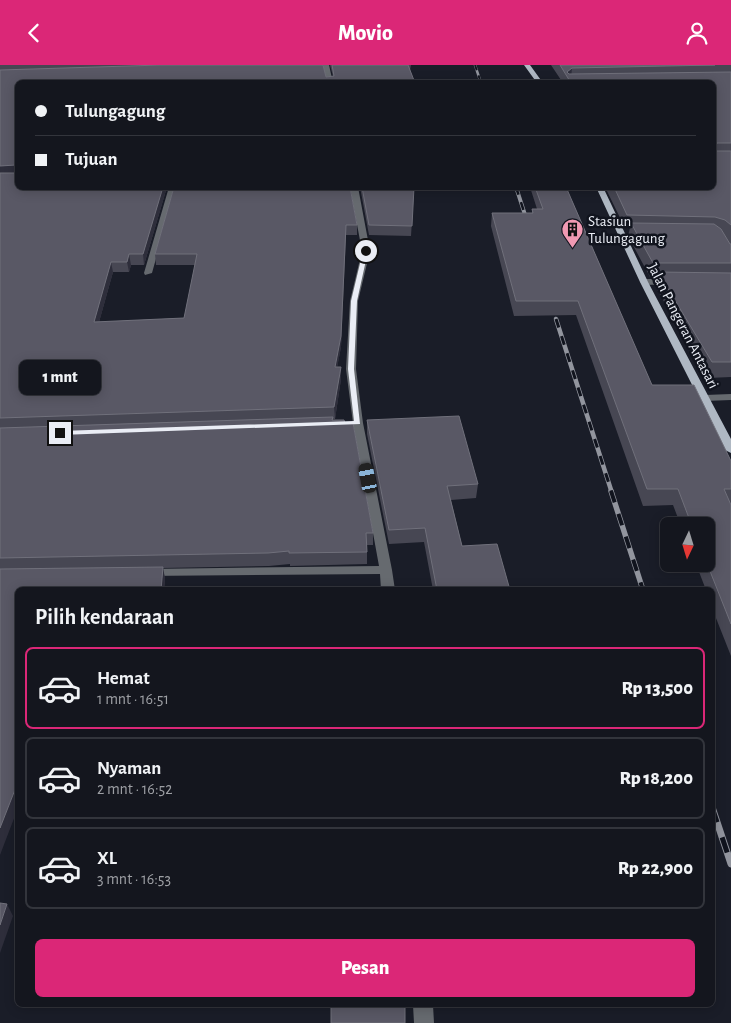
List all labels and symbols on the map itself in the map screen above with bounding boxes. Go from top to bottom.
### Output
place label: Stasiun Tulungagung [588,214,665,246]
building icon: Stasiun Tulungagung [560,218,584,249]
route start [355,240,377,262]
street label: Jalan Pangeran Antasari [645,261,721,391]
callout: 1 mnt [19,361,101,395]
route end [49,422,71,444]
car [357,462,378,494]
north arrow [660,517,715,573]

